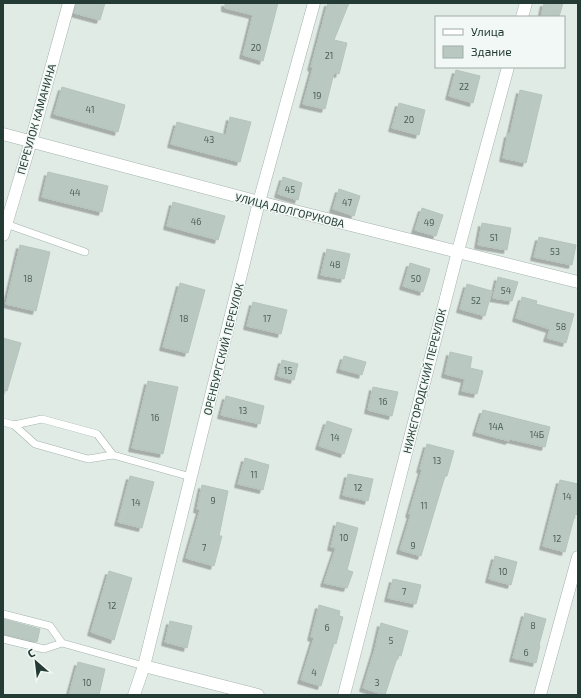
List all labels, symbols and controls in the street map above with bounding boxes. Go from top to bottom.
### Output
legend [435,16,565,68]
text: Улица [471,24,504,38]
house number: 20 [251,42,261,53]
text: Здание [471,44,512,58]
house number: 21 [325,50,333,61]
street label: ПЕРЕУЛОК КАМАНИНА [14,62,58,176]
house number: 22 [459,81,469,92]
house number: 19 [313,90,321,101]
house number: 41 [85,104,95,115]
house number: 20 [404,114,414,125]
house number: 43 [204,134,214,145]
house number: 45 [285,184,295,195]
house number: 44 [69,187,81,198]
street label: УЛИЦА ДОЛГОРУКОВА [234,190,346,230]
house number: 47 [342,197,352,208]
house number: 46 [191,216,201,227]
house number: 49 [424,217,434,228]
house number: 51 [490,232,498,243]
house number: 53 [550,246,560,257]
house number: 48 [330,259,341,270]
house number: 18 [23,273,33,284]
house number: 50 [411,273,421,284]
street label: ОРЕНБУРГСКИЙ ПЕРЕУЛОК [200,281,246,416]
house number: 54 [501,285,512,296]
house number: 52 [471,295,481,306]
street label: НИЖЕГОРОДСКИЙ ПЕРЕУЛОК [400,307,448,455]
house number: 18 [179,313,189,324]
house number: 17 [263,313,271,324]
house number: 58 [556,321,566,332]
house number: 15 [284,365,292,376]
house number: 16 [379,396,387,407]
house number: 13 [239,405,247,416]
house number: 16 [151,412,159,423]
house number: 14А [489,421,504,432]
house number: 14Б [530,429,544,440]
house number: 14 [330,432,340,443]
house number: 13 [433,455,441,466]
house number: 11 [250,469,258,480]
house number: 12 [354,482,362,493]
house number: 14 [562,491,572,502]
house number: 9 [210,495,216,506]
house number: 14 [131,497,141,508]
house number: 11 [420,500,428,511]
house number: 10 [339,532,349,543]
house number: 12 [553,533,561,544]
house number: 9 [410,540,416,551]
house number: 7 [202,542,207,553]
house number: 10 [498,566,508,577]
house number: 7 [402,586,407,597]
house number: 12 [108,600,116,611]
house number: 8 [530,620,536,631]
house number: 6 [324,622,330,633]
house number: 5 [389,635,394,646]
north arrow [16,642,56,682]
text: С [25,645,37,660]
house number: 6 [523,647,529,658]
house number: 4 [311,667,317,678]
house number: 10 [82,677,92,688]
house number: 3 [374,677,380,688]

